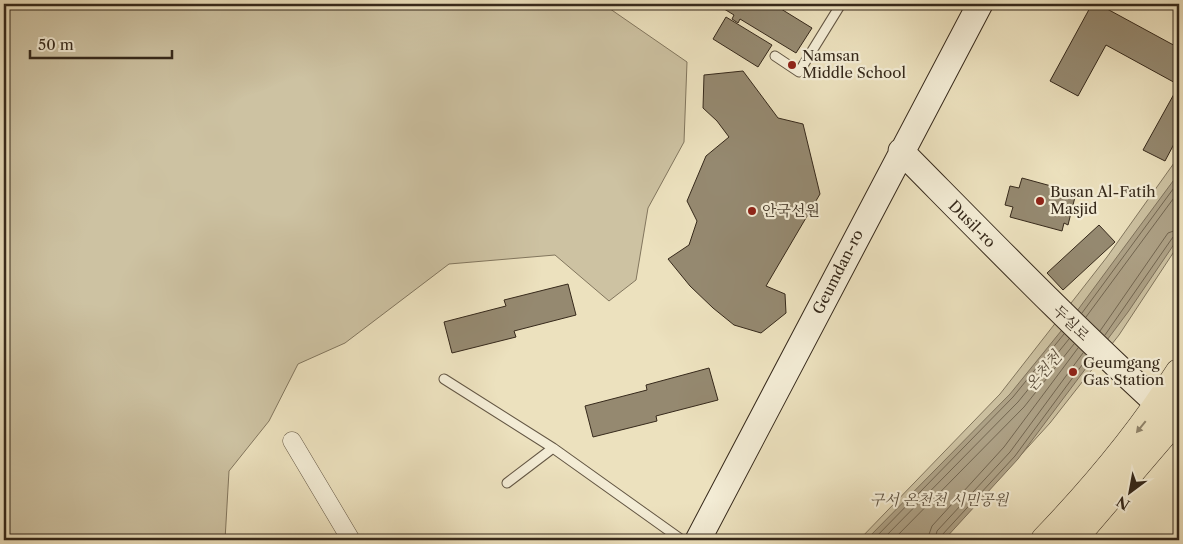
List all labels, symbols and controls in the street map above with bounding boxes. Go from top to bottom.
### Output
scale bar [30,28,172,60]
text: 50 m [38,35,74,54]
place label: Namsan Middle School [802,46,906,82]
marker: Namsan Middle School [786,59,798,71]
place label: Busan Al-Fatih Masjid [1050,182,1156,218]
marker: Busan Al-Fatih Masjid [1034,195,1046,207]
street label: Dusil-ro [945,196,1000,251]
place label: 안국선원 [762,201,820,220]
marker: 안국선원 [746,205,758,217]
street label: Geumdan-ro [808,226,867,317]
street label: 두실로 [1049,301,1094,345]
water label: 온천천 [1020,346,1067,395]
place label: Geumgang Gas Station [1083,353,1165,389]
marker: Geumgang Gas Station [1067,366,1079,378]
one-way arrow [1135,421,1146,434]
north arrow [1106,466,1156,516]
park label: 구서 온천천 시민공원 [870,490,1010,509]
text: N [1113,492,1133,514]

